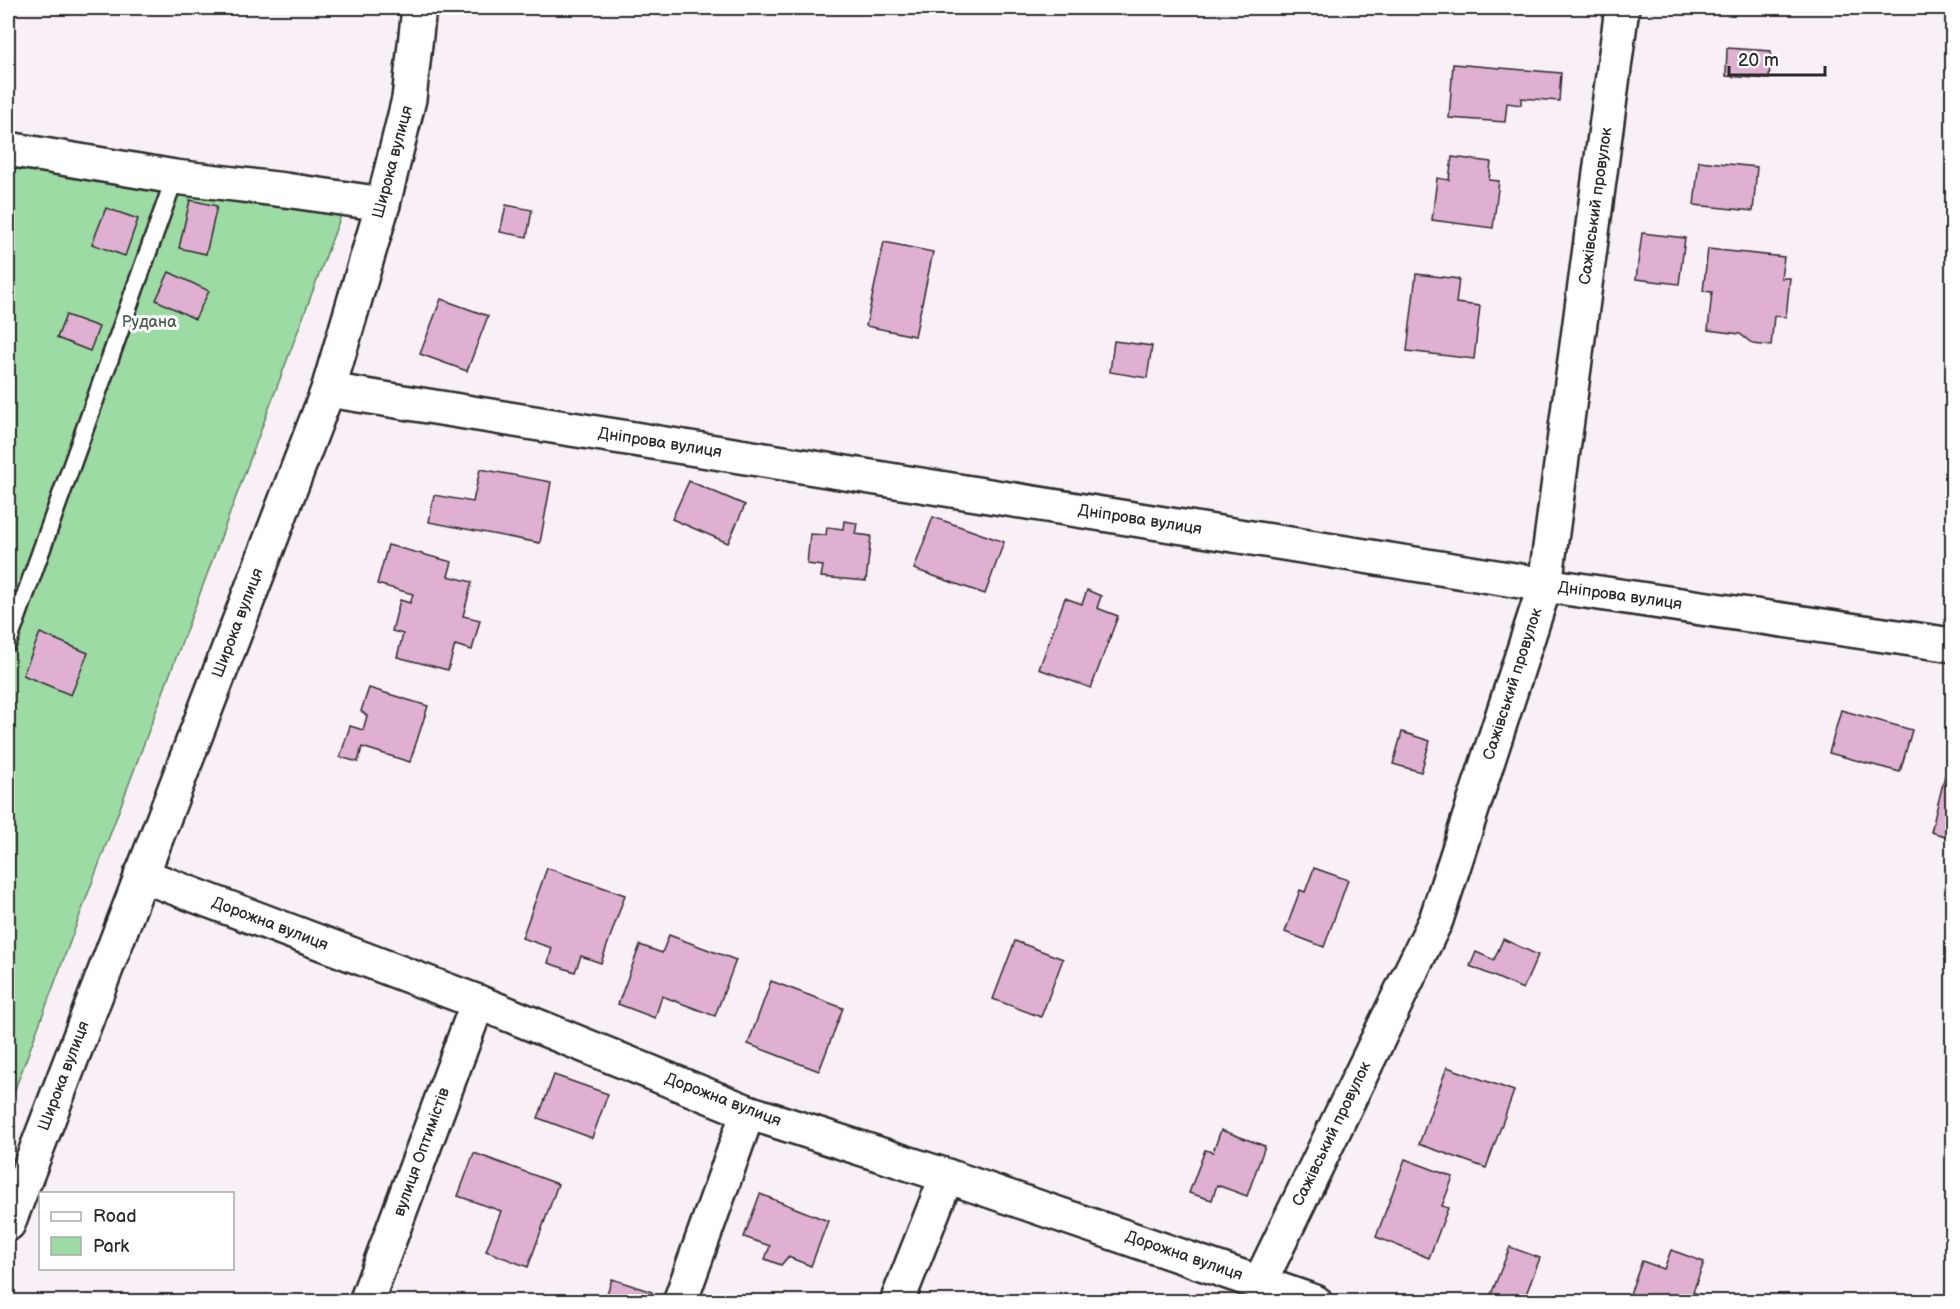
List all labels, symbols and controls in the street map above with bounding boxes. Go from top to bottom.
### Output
scale bar [1729,39,1825,77]
text: 20 m [1738,50,1779,71]
street label: Широка вулиця [369,103,417,220]
street label: Сажівський провулок [1576,126,1617,286]
park label: Рудана [121,313,177,332]
street label: Дніпрова вулиця [597,424,723,462]
street label: Дніпрова вулиця [1077,501,1203,539]
street label: Широка вулиця [208,565,268,680]
street label: Дніпрова вулиця [1557,578,1683,614]
street label: Сажівський провулок [1479,605,1547,762]
street label: Дорожна вулиця [209,893,331,955]
street label: Широка вулиця [34,1018,94,1133]
street label: Сажівський провулок [1289,1058,1376,1210]
street label: Дорожна вулиця [662,1069,784,1131]
street label: вулиця Оптимістів [390,1084,454,1219]
legend [39,1192,234,1270]
text: Road [93,1206,137,1227]
street label: Дорожна вулиця [1123,1227,1245,1285]
text: Park [93,1236,129,1257]

